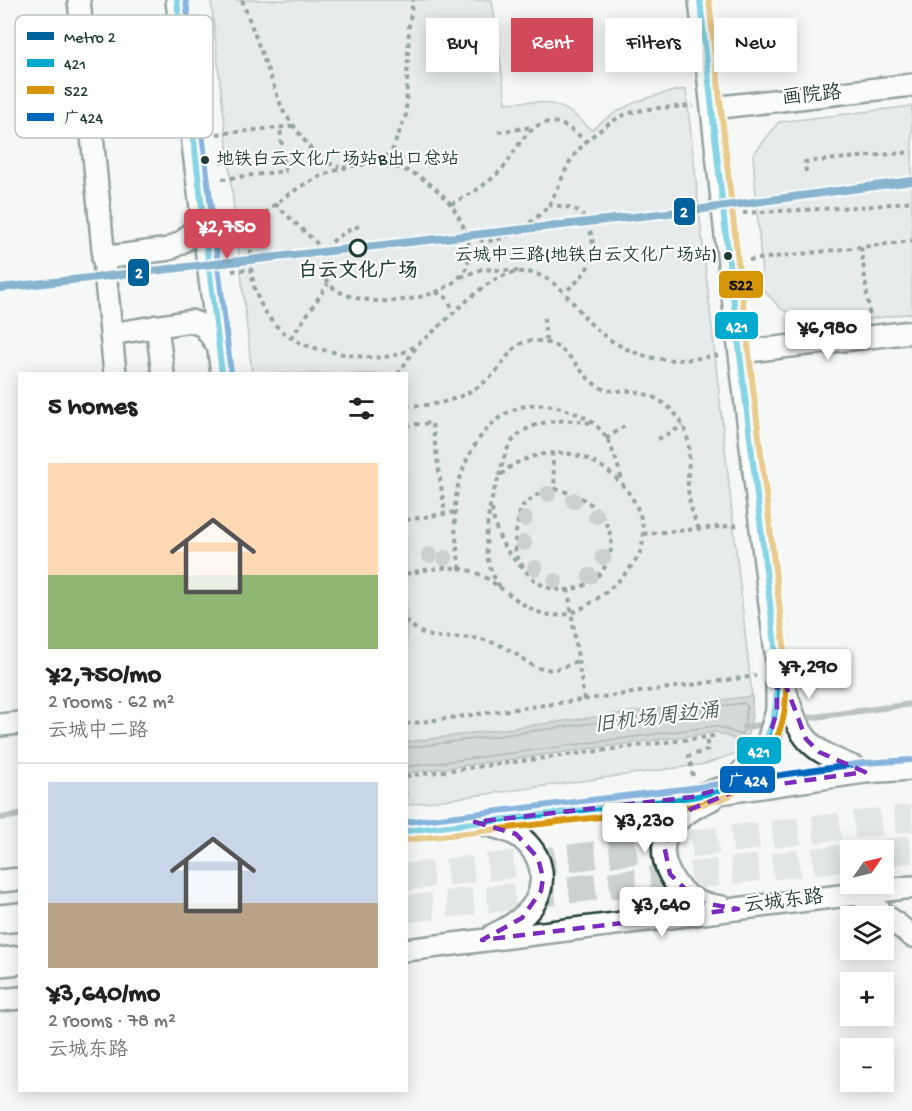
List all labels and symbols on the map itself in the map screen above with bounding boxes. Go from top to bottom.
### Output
legend [15,15,213,138]
text: Metro 2 [64,30,116,49]
text: 421 [64,57,86,76]
street label: 画院路 [781,80,844,112]
text: 522 [64,84,88,103]
text: 广424 [64,109,103,130]
place label: 地铁白云文化广场站B出口总站 [216,149,459,171]
marker: 地铁白云文化广场站B出口总站 [199,154,211,166]
line badge: 2 [673,197,696,226]
text: 2 [680,205,688,224]
pin: ¥2,750 [178,209,276,260]
marker: 白云文化广场 [349,239,367,257]
place label: 云城中三路(地铁白云文化广场站) [455,245,717,267]
marker: 云城中三路(地铁白云文化广场站) [722,250,734,262]
line badge: 2 [127,258,150,287]
place label: 白云文化广场 [298,259,418,284]
text: 2 [135,266,143,285]
line badge: 522 [718,270,764,299]
text: 522 [729,278,753,297]
pin: ¥6,980 [779,310,877,361]
line badge: 421 [714,311,759,340]
text: 421 [725,320,748,339]
pin: ¥7,290 [760,649,858,700]
water label: 旧机场周边涌 [593,699,722,740]
line badge: 421 [736,736,782,765]
text: 421 [747,745,770,764]
line badge: 广424 [719,765,776,794]
text: 广424 [729,772,768,793]
pin: ¥3,230 [596,803,694,854]
north arrow [840,840,894,894]
street label: 云城东路 [743,885,826,919]
pin: ¥3,640 [613,887,711,938]

